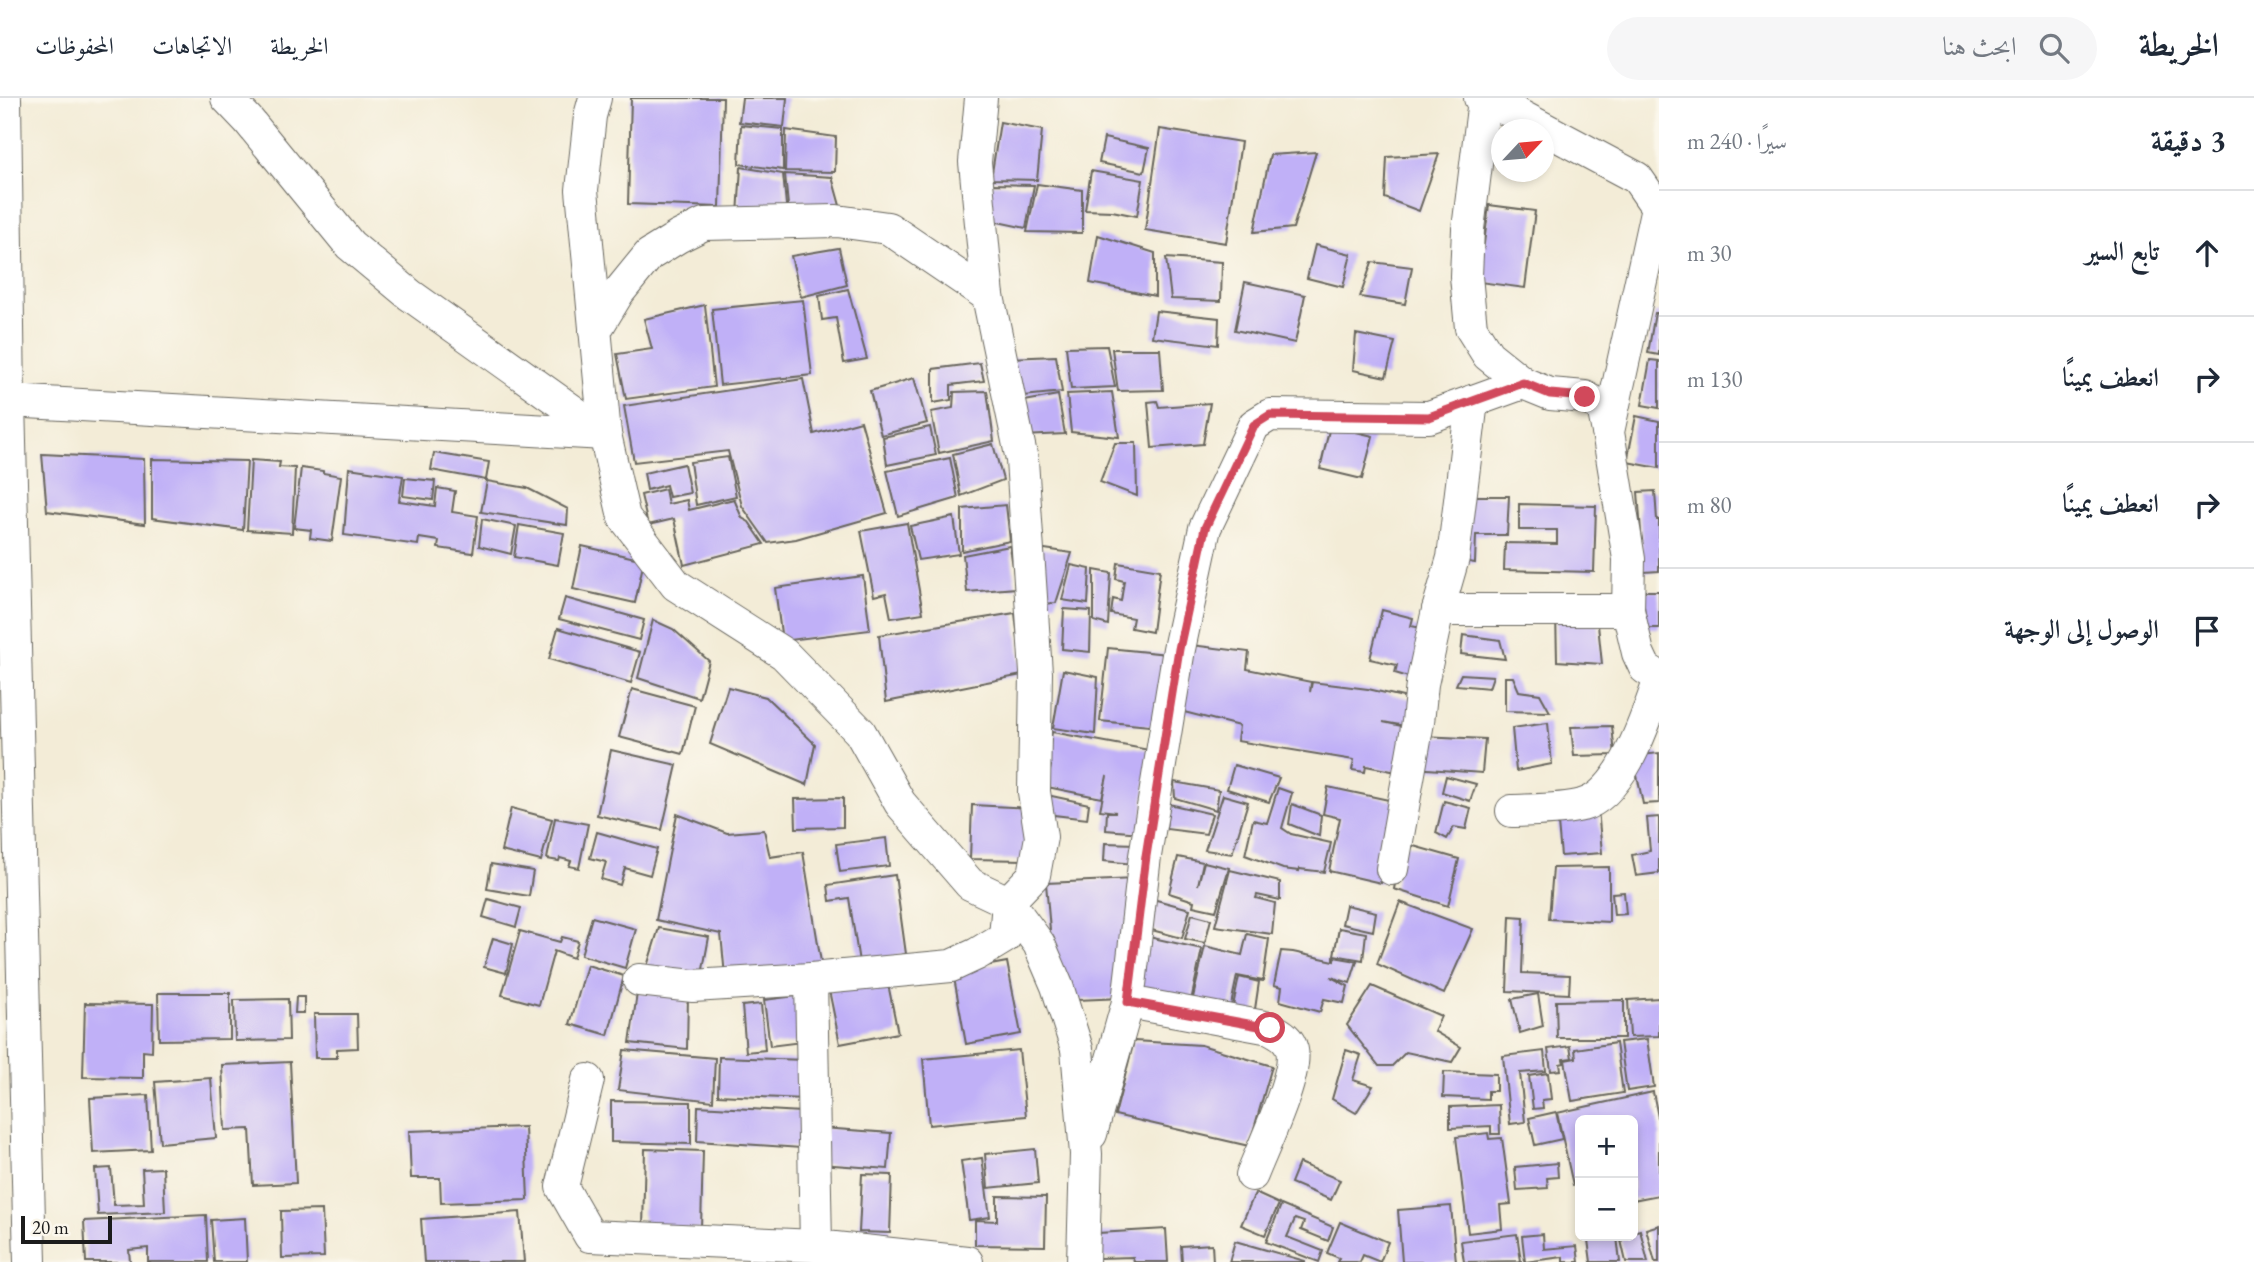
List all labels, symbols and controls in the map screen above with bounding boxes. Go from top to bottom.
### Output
search box [1607,17,2097,80]
text: الخريطة [2139,23,2219,66]
text: ابحث هنا [1942,29,2017,63]
icon: search [2035,29,2073,67]
text: المحفوظات [35,30,114,61]
text: الاتجاهات [152,30,232,61]
text: الخريطة [270,30,329,61]
north arrow [1491,119,1554,182]
text: 3 دقيقة [2151,121,2226,160]
text: سيرًا · 240 m [1687,126,1787,156]
text: تابع السير [2085,234,2159,268]
icon: ahead [2188,234,2226,272]
text: 30 m [1687,238,1732,268]
text: انعطف يمينًا [2062,360,2159,394]
icon: right [2188,360,2226,398]
text: 130 m [1687,364,1743,394]
route end [1569,381,1600,412]
text: انعطف يمينًا [2062,486,2159,520]
icon: right [2188,486,2226,524]
text: 80 m [1687,490,1732,520]
text: الوصول إلى الوجهة [2004,612,2159,646]
icon: arrive [2188,612,2226,650]
route start [1254,1012,1285,1043]
map controls [1575,1115,1638,1241]
button: + [1575,1115,1638,1178]
button: − [1575,1178,1638,1241]
scale bar [21,1213,112,1245]
text: 20 m [32,1215,69,1240]

